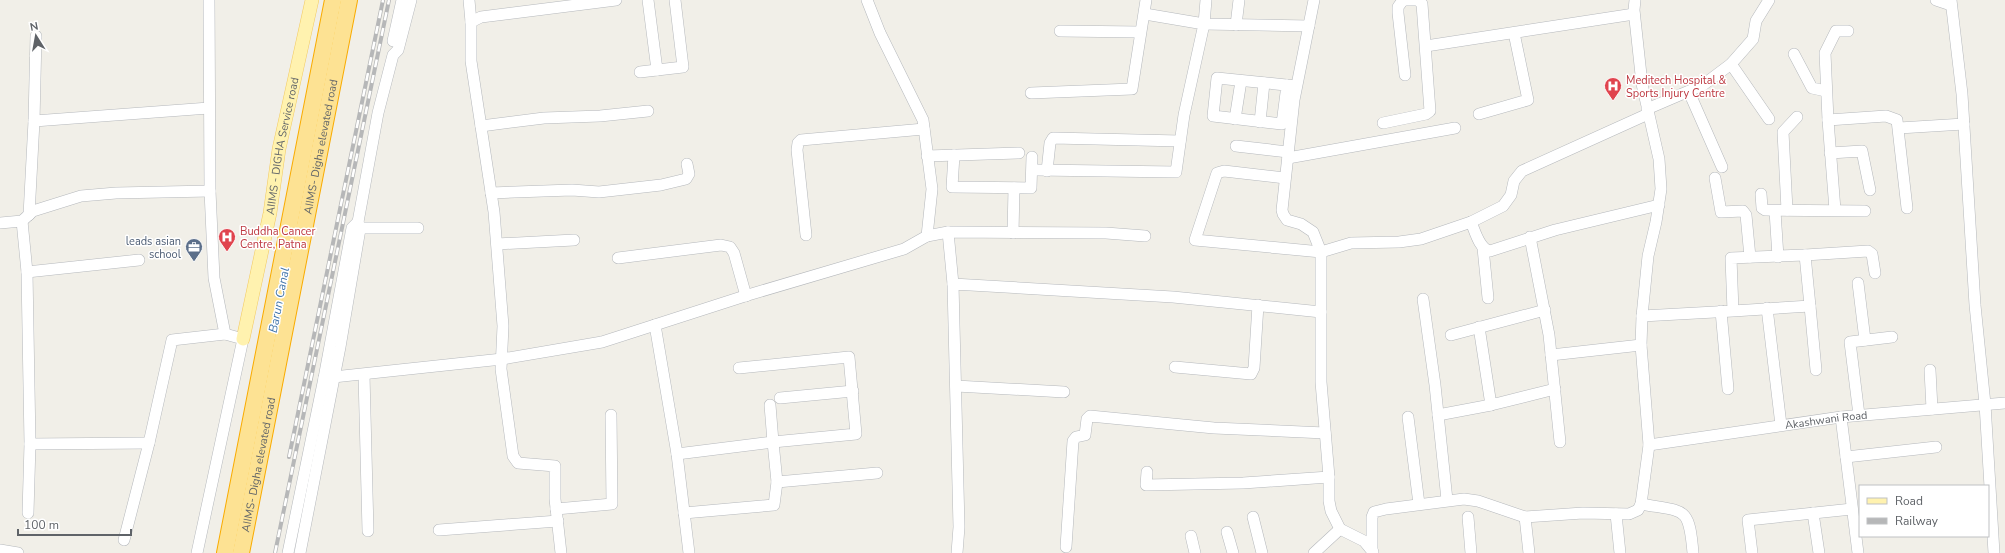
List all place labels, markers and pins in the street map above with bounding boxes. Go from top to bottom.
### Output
place label: Meditech Hospital & Sports Injury Centre [1626,73,1727,101]
hospital icon: Meditech Hospital & Sports Injury Centre [1603,76,1623,101]
place label: Buddha Cancer Centre, Patna [240,224,315,252]
hospital icon: Buddha Cancer Centre, Patna [217,227,237,252]
place label: leads asian school [126,234,182,262]
office icon: leads asian school [184,237,204,262]

